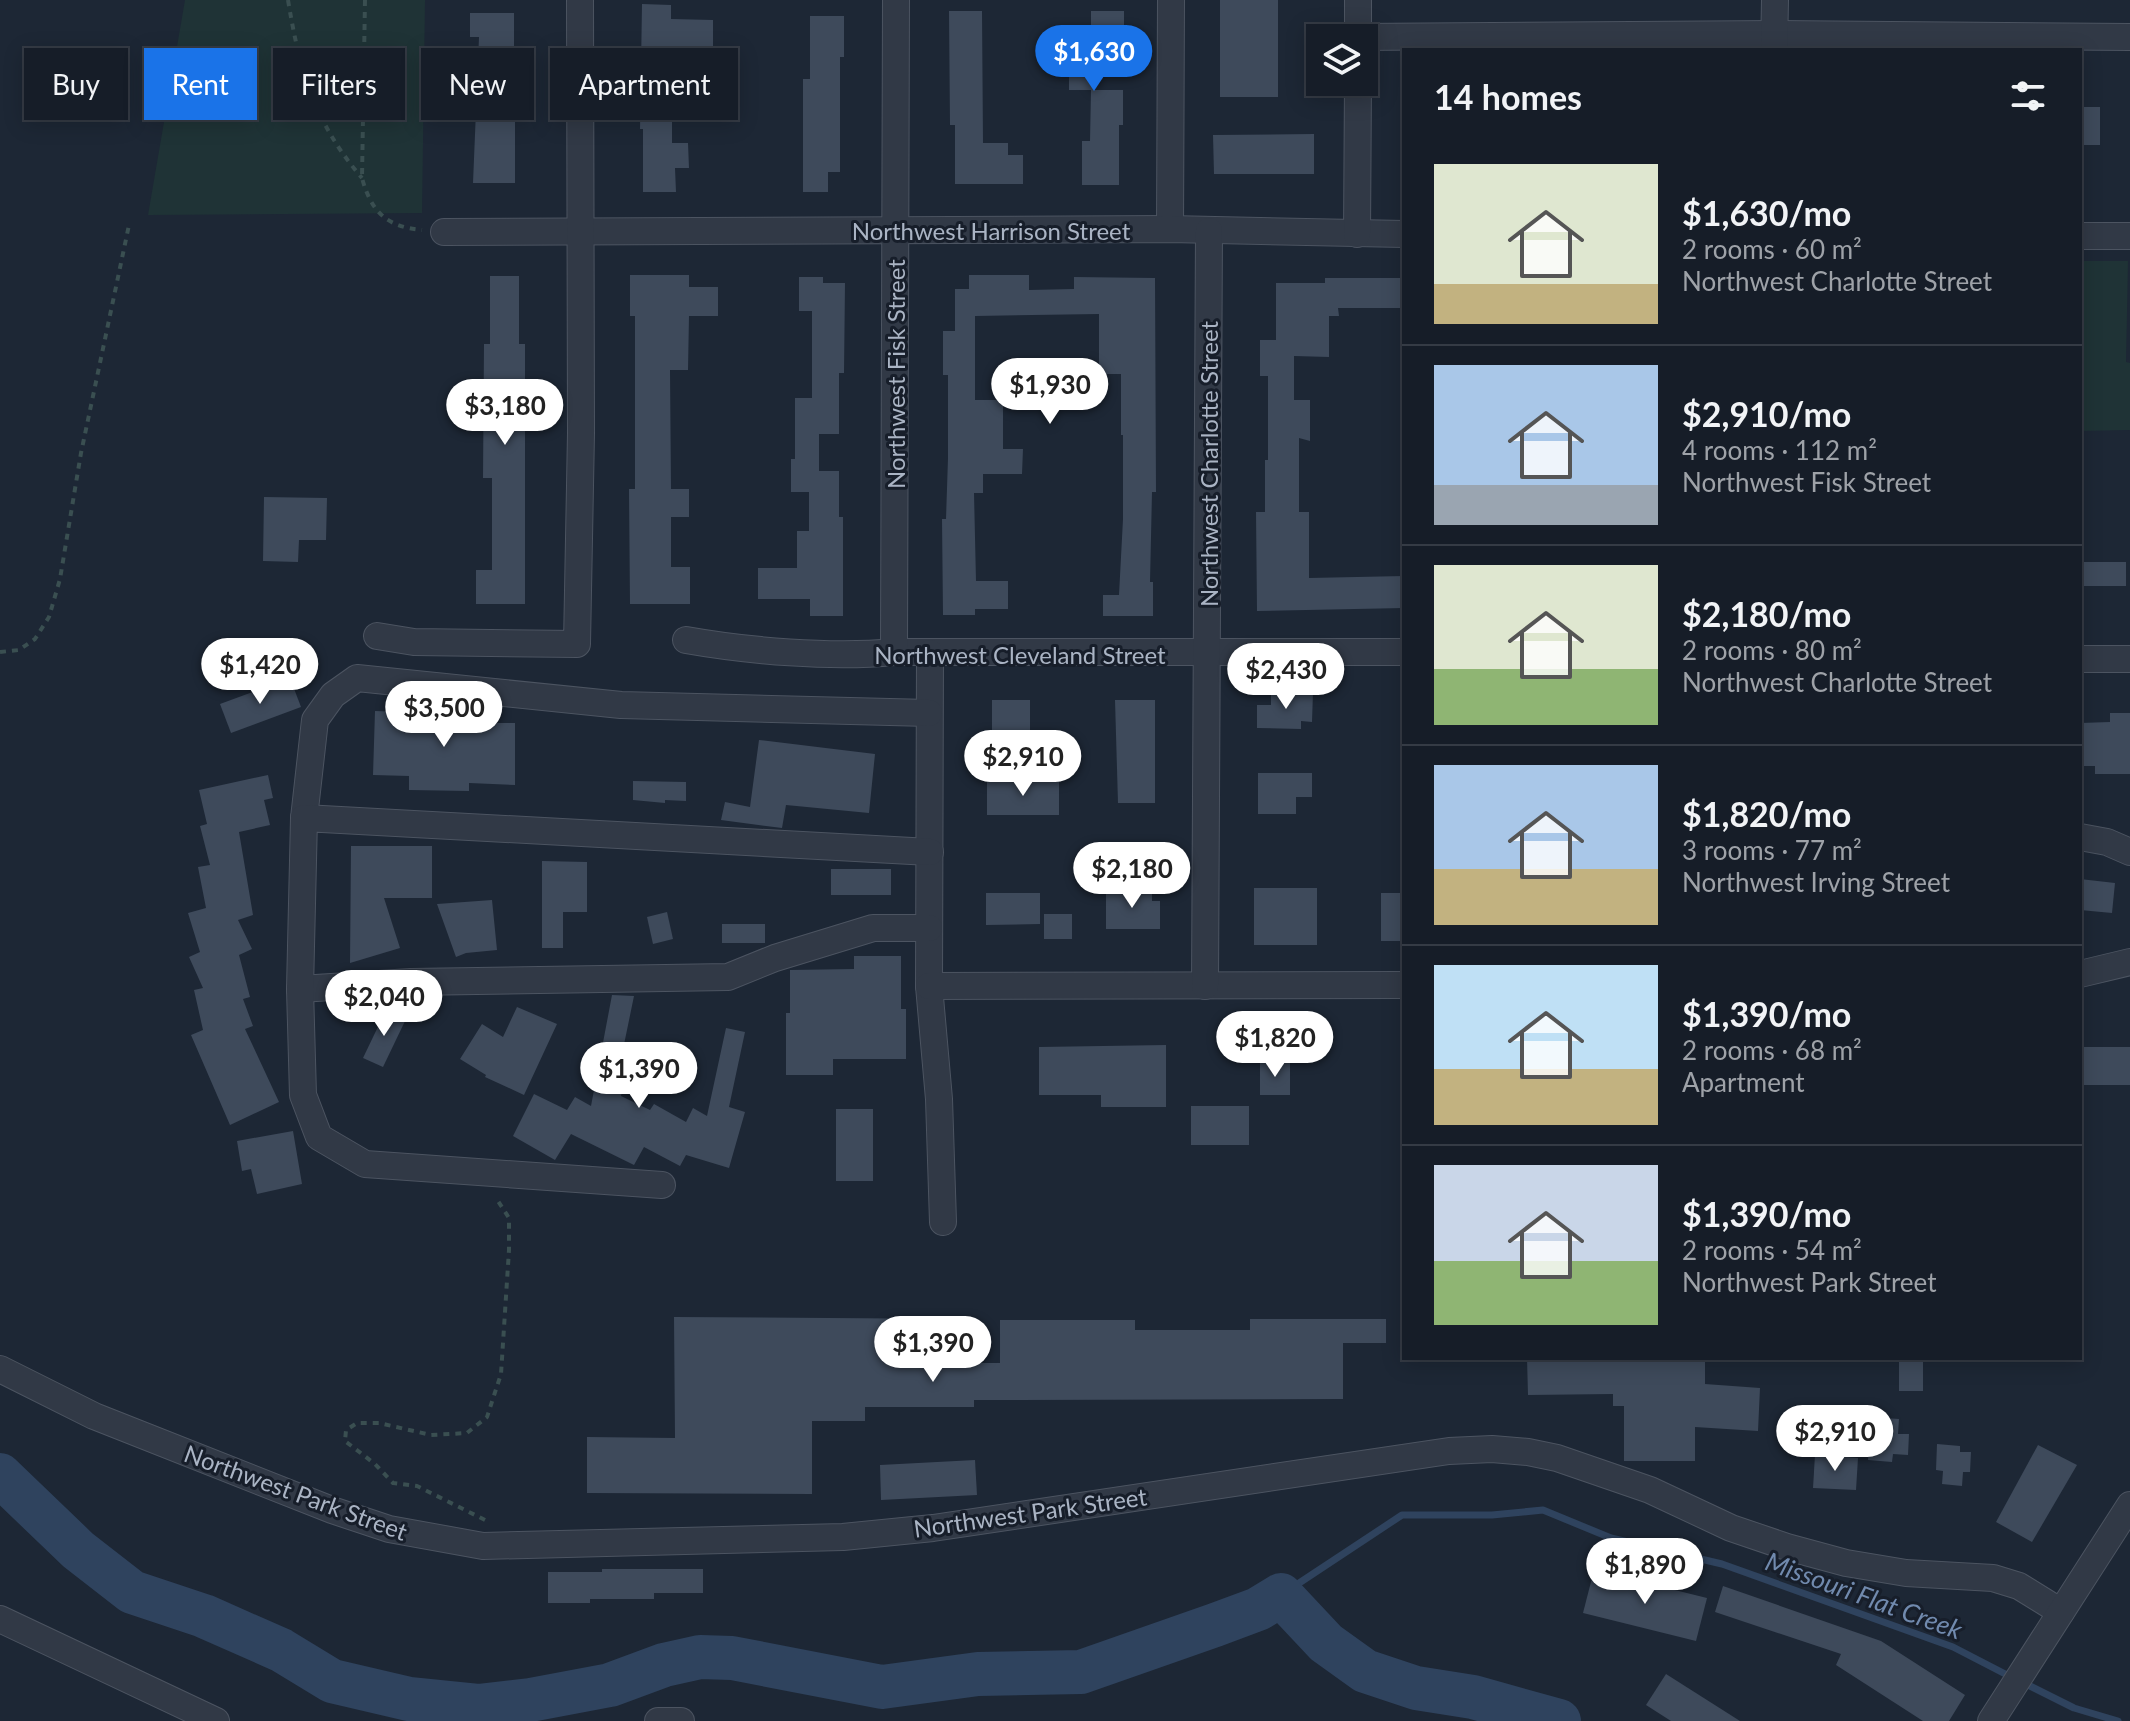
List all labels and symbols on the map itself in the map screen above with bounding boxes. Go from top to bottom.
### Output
pin: $1,630 [1029,25,1159,93]
street label: Northwest Harrison Street [852,216,1131,245]
street label: Northwest Fisk Street [881,259,910,489]
street label: Northwest Charlotte Street [1194,320,1223,607]
pin: $1,930 [985,358,1115,426]
pin: $3,180 [440,379,570,447]
pin: $1,420 [195,638,325,706]
street label: Northwest Cleveland Street [874,640,1166,669]
pin: $2,430 [1221,643,1351,711]
pin: $3,500 [379,681,509,749]
pin: $2,910 [958,730,1088,798]
pin: $2,180 [1067,842,1197,910]
pin: $2,040 [319,970,449,1038]
pin: $1,820 [1210,1011,1340,1079]
pin: $1,390 [574,1042,704,1110]
pin: $1,390 [868,1316,998,1384]
pin: $2,910 [1770,1405,1900,1473]
street label: Northwest Park Street [181,1438,412,1546]
street label: Northwest Park Street [912,1481,1149,1543]
pin: $1,890 [1580,1538,1710,1606]
water label: Missouri Flat Creek [1761,1545,1967,1646]

